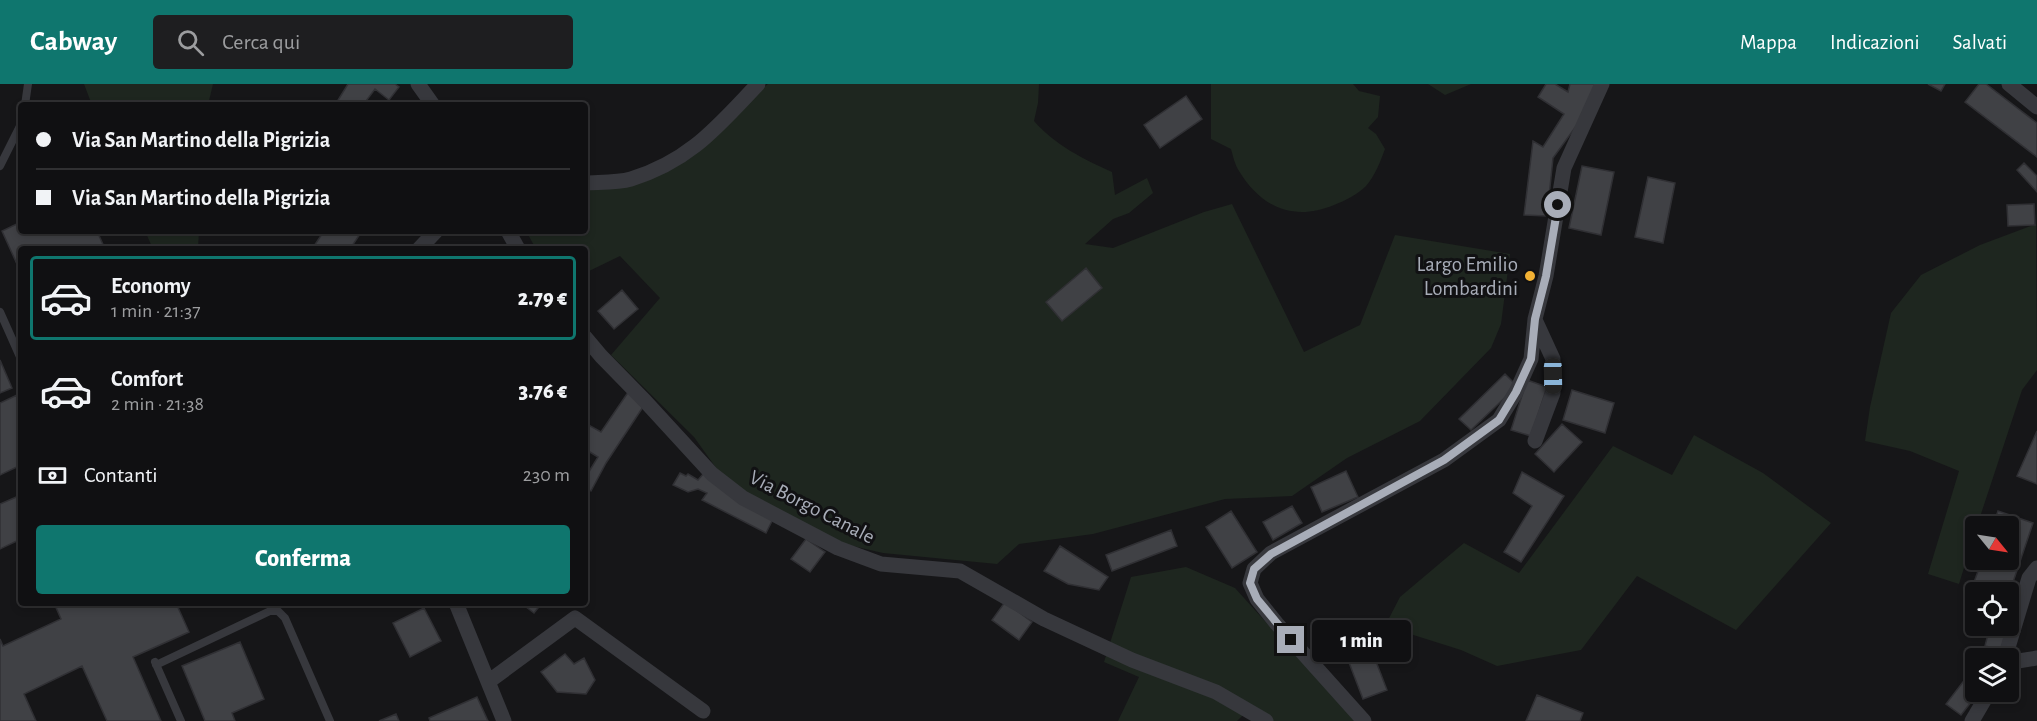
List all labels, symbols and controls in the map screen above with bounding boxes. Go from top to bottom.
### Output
search box [153,15,573,69]
icon: search [174,26,207,59]
text: Cabway [30,28,117,56]
text: Cerca qui [222,31,300,53]
text: Mappa [1740,32,1797,53]
text: Indicazioni [1830,32,1920,53]
text: Salvati [1953,32,2007,53]
text: Via San Martino della Pigrizia [72,129,330,151]
text: Via San Martino della Pigrizia [72,187,330,209]
route start [1544,191,1571,218]
place label: Largo Emilio Lombardini [1417,254,1518,299]
marker: Largo Emilio Lombardini [1523,269,1537,283]
icon: car [39,271,93,325]
text: Economy [111,275,191,297]
text: 2.79 € [518,287,567,309]
text: 1 min · 21:37 [111,301,201,321]
car [1544,358,1562,394]
icon: car [39,364,93,418]
text: Comfort [111,368,183,390]
text: 3.76 € [519,380,567,402]
text: 2 min · 21:38 [111,394,204,414]
icon: cash [36,459,69,492]
text: Contanti [84,464,158,486]
text: 230 m [523,465,570,485]
street label: Via Borgo Canale [746,466,878,548]
north arrow [1965,516,2019,570]
map controls [1965,516,2019,702]
button: Conferma [36,525,570,594]
button: locate [1965,582,2019,636]
callout: 1 min [1312,619,1411,661]
route end [1277,626,1304,653]
text: 1 min [1340,631,1383,651]
button: layers [1965,648,2019,702]

